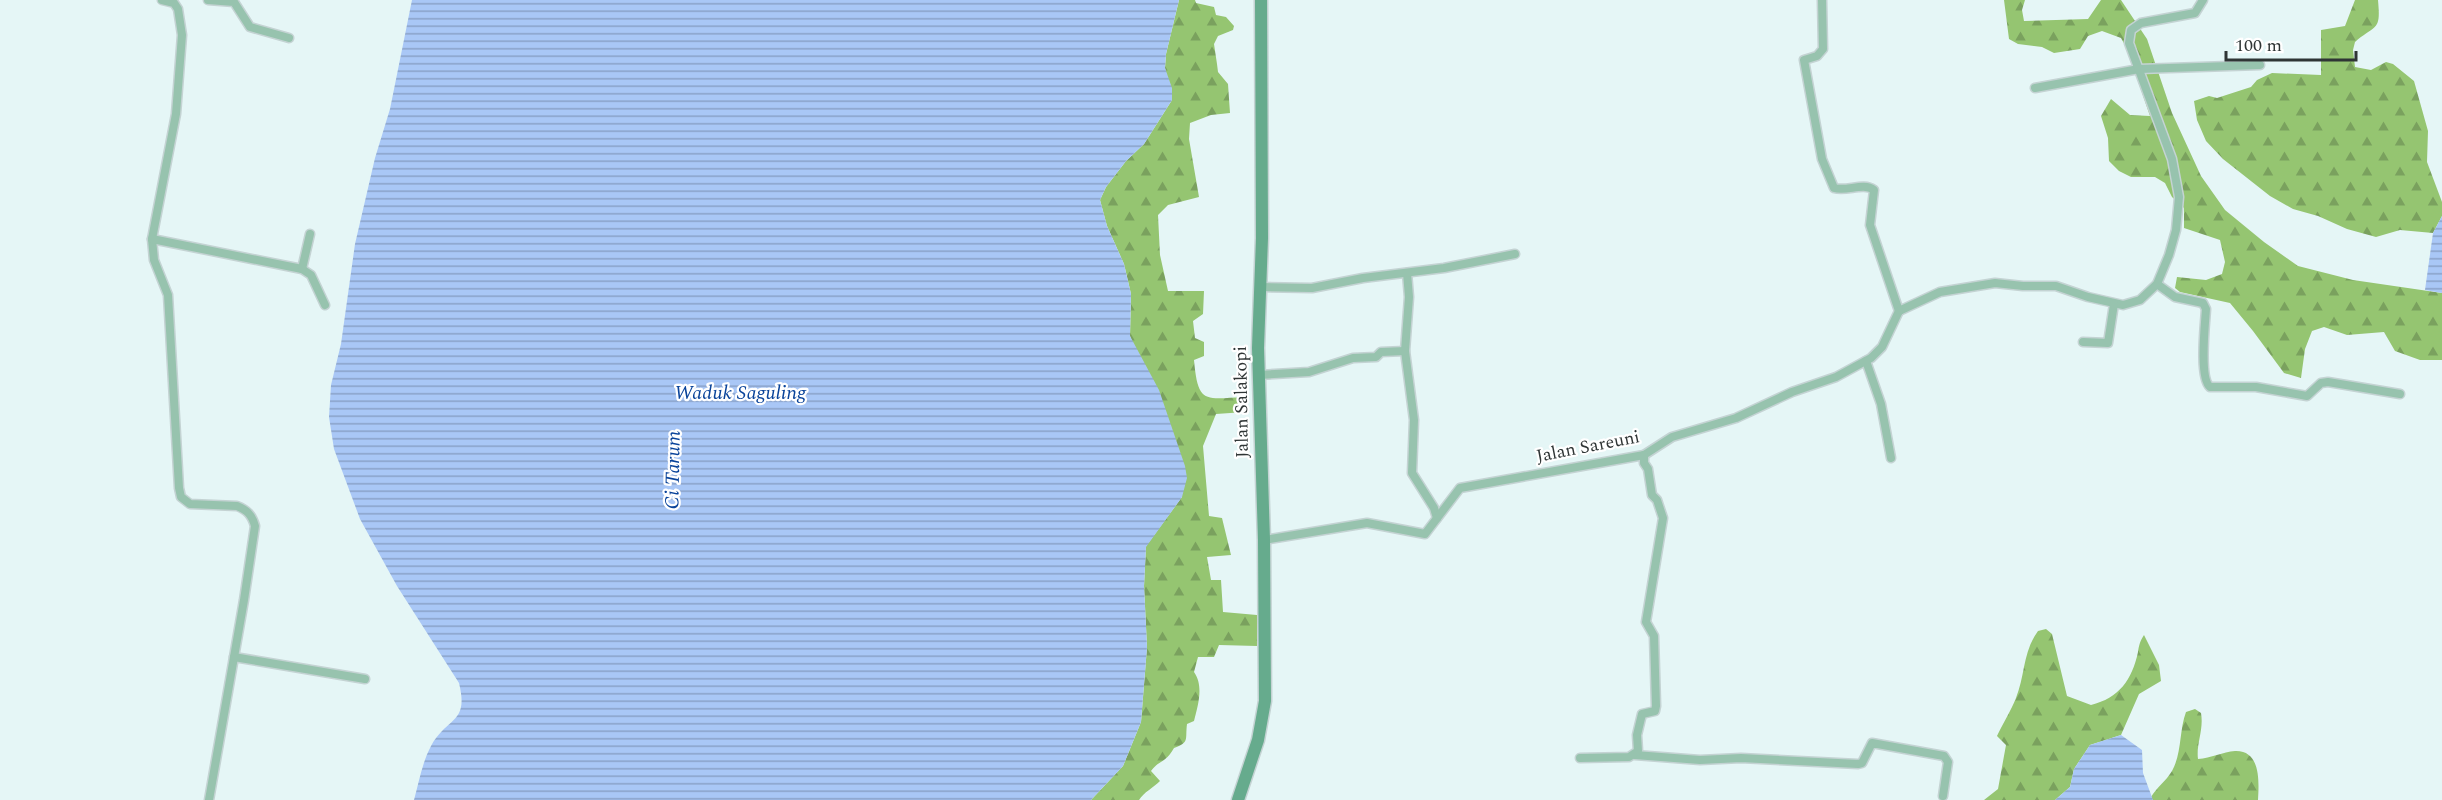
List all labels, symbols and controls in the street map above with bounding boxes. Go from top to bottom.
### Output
scale bar [2226,24,2356,62]
text: 100 m [2235,32,2282,59]
street label: Jalan Salakopi [1227,346,1256,458]
water label: Waduk Saguling [674,378,807,408]
street label: Jalan Sareuni [1534,423,1642,470]
water label: Ci Tarum [657,430,689,510]

